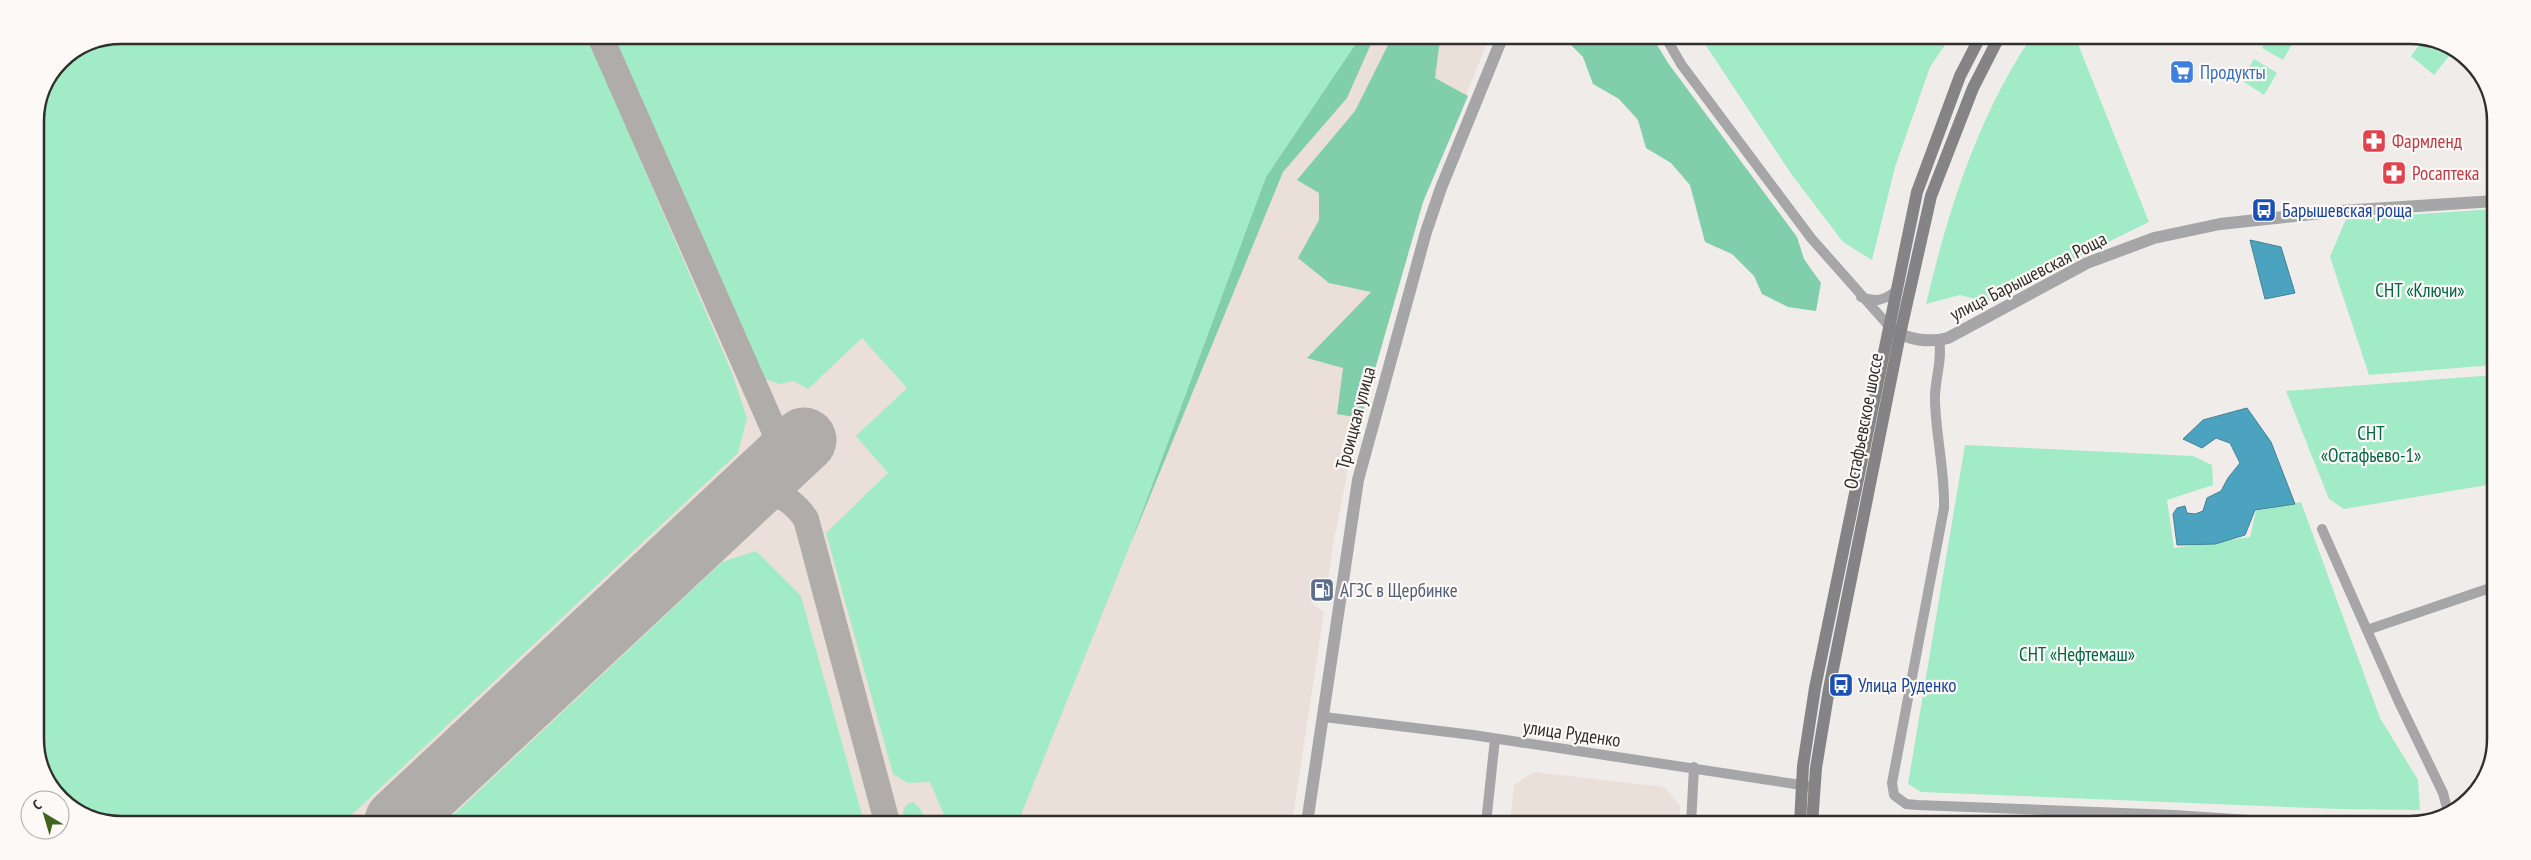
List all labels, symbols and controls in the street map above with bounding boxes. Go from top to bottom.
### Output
supermarket icon: Продукты [2169,59,2195,85]
place label: Продукты [2200,60,2266,84]
pharmacy icon: Фармленд [2361,128,2387,154]
place label: Фармленд [2392,129,2463,153]
pharmacy icon: Росаптека [2381,160,2407,186]
place label: Росаптека [2412,161,2479,185]
bus stop icon: Барышевская роща [2251,197,2277,223]
place label: Барышевская роща [2282,198,2412,222]
street label: улица Барышевская Роща [1946,226,2110,326]
park label: СНТ «Ключи» [2375,278,2465,302]
street label: Остафьевское шоссе [1838,351,1888,491]
street label: Троицкая улица [1330,364,1380,472]
park label: СНТ «Остафьево-1» [2321,421,2421,467]
fuel station icon: АГЗС в Щербинке [1309,577,1335,603]
place label: АГЗС в Щербинке [1340,578,1458,602]
park label: СНТ «Нефтемаш» [2019,642,2135,666]
bus stop icon: Улица Руденко [1828,672,1854,698]
place label: Улица Руденко [1858,673,1957,697]
street label: улица Руденко [1522,714,1622,752]
north arrow [20,790,70,840]
text: С [29,795,46,814]

